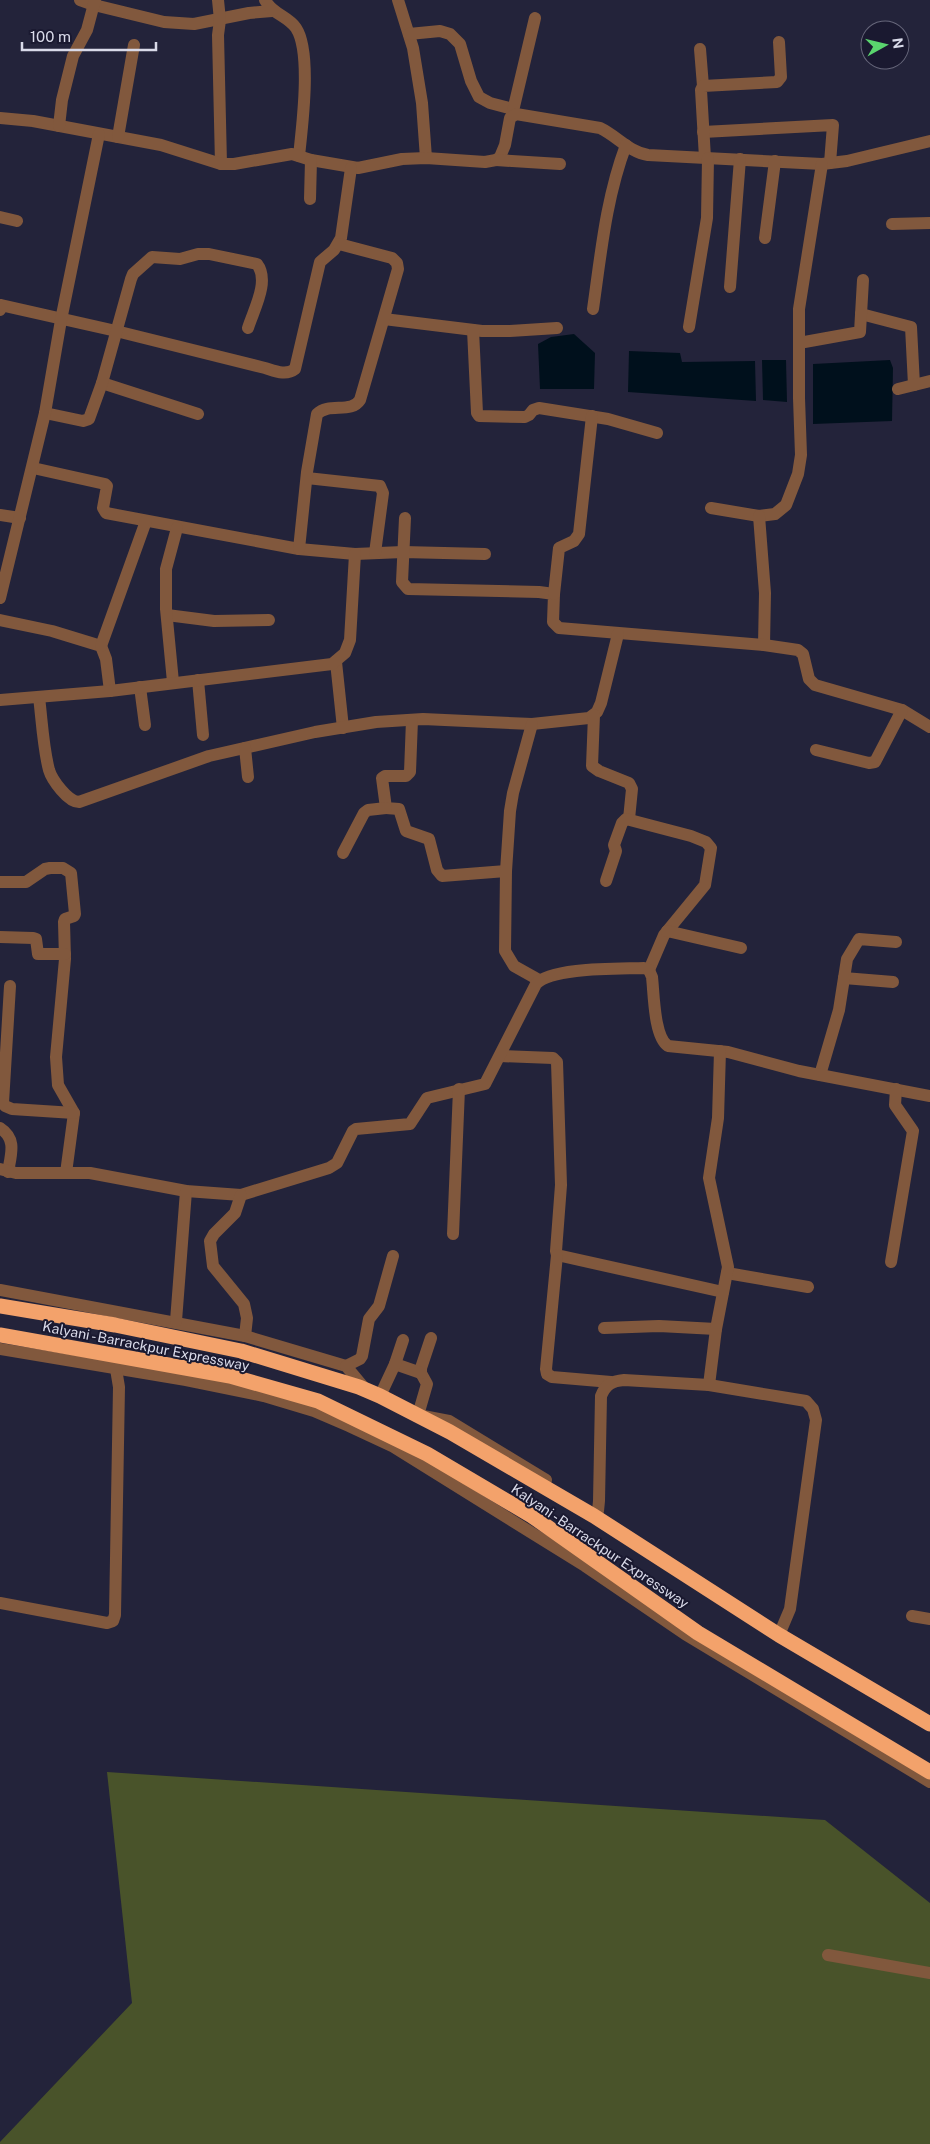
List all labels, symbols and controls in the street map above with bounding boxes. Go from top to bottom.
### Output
scale bar [22,20,156,52]
north arrow [860,20,910,70]
text: 100 m [30,28,71,45]
text: N [889,37,907,50]
street label: Kalyani - Barrackpur Expressway [41,1318,251,1374]
street label: Kalyani - Barrackpur Expressway [508,1481,692,1612]

